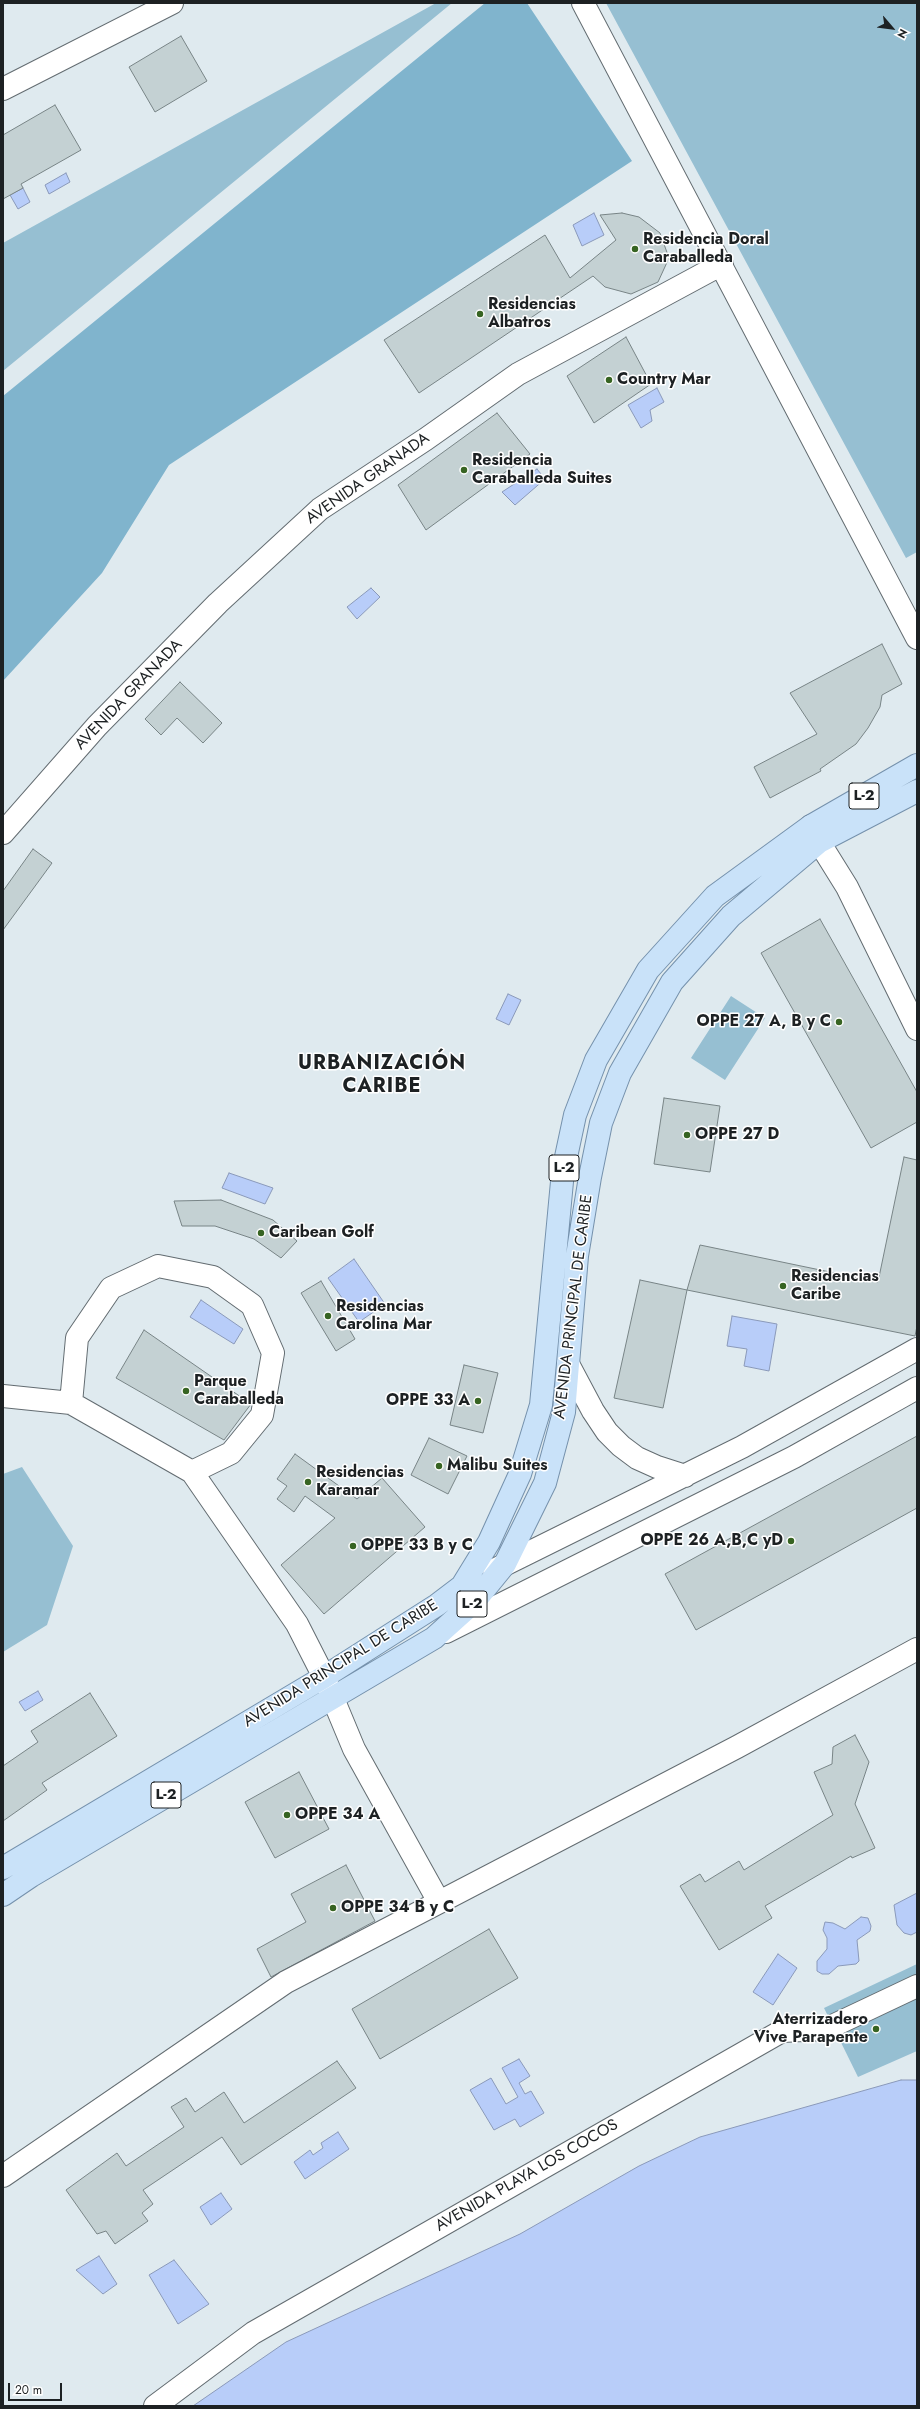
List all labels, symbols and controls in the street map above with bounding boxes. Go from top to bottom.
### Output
north arrow [872,8,912,48]
text: N [893,26,912,41]
place label: Residencia Doral Caraballeda [643,230,769,268]
marker: Residencia Doral Caraballeda [630,244,640,254]
place label: Residencias Albatros [488,295,576,333]
marker: Residencias Albatros [475,309,485,319]
place label: Country Mar [617,370,711,390]
marker: Country Mar [604,375,614,385]
street label: AVENIDA GRANADA [303,429,433,529]
place label: Residencia Caraballeda Suites [472,451,612,489]
marker: Residencia Caraballeda Suites [459,465,469,475]
street label: AVENIDA GRANADA [71,636,187,754]
road number: L-2 [849,783,879,809]
place label: OPPE 27 A, B y C [697,1012,831,1032]
marker: OPPE 27 A, B y C [834,1017,844,1027]
district label: URBANIZACIÓN CARIBE [298,1052,466,1099]
place label: OPPE 27 D [695,1125,779,1145]
marker: OPPE 27 D [682,1130,692,1140]
road number: L-2 [549,1155,579,1181]
street label: AVENIDA PRINCIPAL DE CARIBE [551,1194,597,1420]
place label: Caribean Golf [269,1223,374,1243]
marker: Caribean Golf [256,1228,266,1238]
place label: Residencias Caribe [791,1267,879,1305]
marker: Residencias Caribe [778,1281,788,1291]
place label: Residencias Carolina Mar [336,1297,432,1335]
marker: Residencias Carolina Mar [323,1311,333,1321]
place label: Parque Caraballeda [194,1372,284,1410]
marker: Parque Caraballeda [181,1386,191,1396]
place label: OPPE 33 A [386,1391,470,1411]
marker: OPPE 33 A [473,1396,483,1406]
place label: Malibu Suites [447,1456,548,1476]
marker: Malibu Suites [434,1461,444,1471]
place label: Residencias Karamar [316,1463,404,1501]
marker: Residencias Karamar [303,1477,313,1487]
place label: OPPE 26 A,B,C yD [640,1531,783,1551]
place label: OPPE 33 B y C [361,1536,473,1556]
marker: OPPE 26 A,B,C yD [786,1536,796,1546]
marker: OPPE 33 B y C [348,1541,358,1551]
road number: L-2 [457,1591,487,1617]
street label: AVENIDA PRINCIPAL DE CARIBE [240,1596,442,1732]
road number: L-2 [151,1782,181,1808]
place label: OPPE 34 A [295,1805,380,1825]
marker: OPPE 34 A [282,1810,292,1820]
place label: OPPE 34 B y C [341,1898,454,1918]
marker: OPPE 34 B y C [328,1903,338,1913]
place label: Aterrizadero Vive Parapente [754,2010,868,2048]
marker: Aterrizadero Vive Parapente [871,2024,881,2034]
street label: AVENIDA PLAYA LOS COCOS [432,2116,622,2236]
scale bar [10,2375,64,2401]
text: 20 m [15,2381,42,2399]

